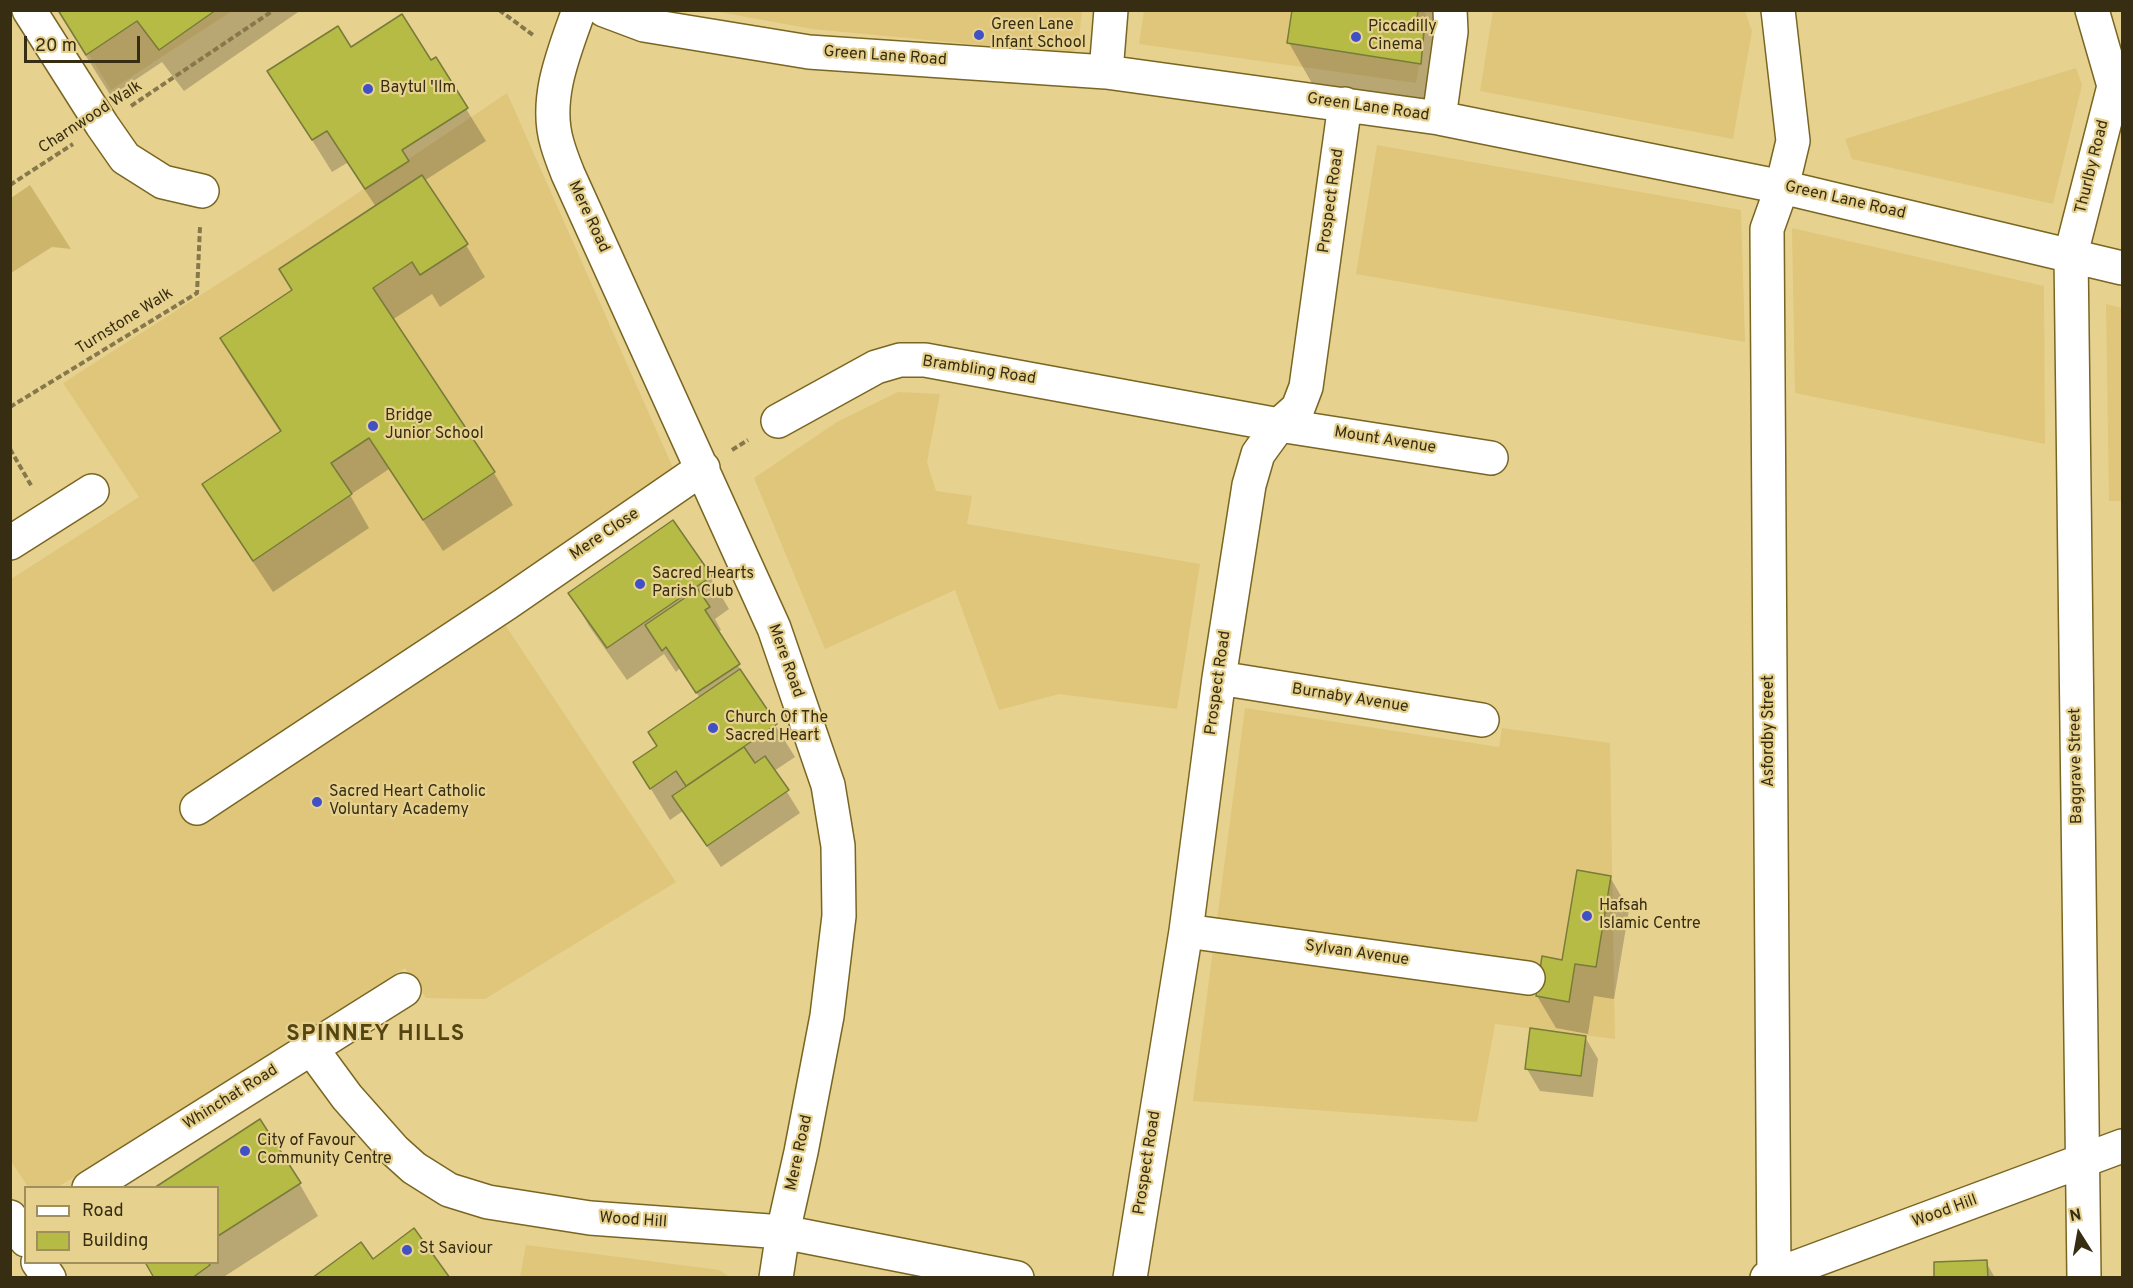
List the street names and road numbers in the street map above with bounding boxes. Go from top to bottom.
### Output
street label: Green Lane Road [823,43,947,71]
street label: Charnwood Walk [36,77,146,159]
street label: Green Lane Road [1306,90,1430,126]
street label: Thurlby Road [2072,118,2114,216]
street label: Prospect Road [1315,148,1349,254]
street label: Mere Road [563,178,613,256]
street label: Green Lane Road [1783,178,1907,224]
street label: Turnstone Walk [73,285,177,359]
street label: Brambling Road [921,353,1037,389]
street label: Mount Avenue [1333,423,1437,459]
street label: Mere Close [567,505,643,565]
street label: Mere Road [763,622,807,700]
street label: Prospect Road [1202,630,1236,736]
street label: Asfordby Street [1760,675,1780,787]
street label: Burnaby Avenue [1290,680,1410,718]
street label: Baggrave Street [2066,708,2088,824]
street label: Sylvan Avenue [1304,937,1410,971]
street label: Whinchat Road [180,1061,282,1135]
street label: Prospect Road [1130,1110,1166,1216]
street label: Mere Road [783,1113,817,1193]
street label: Wood Hill [1910,1191,1980,1233]
street label: Wood Hill [598,1209,668,1233]

